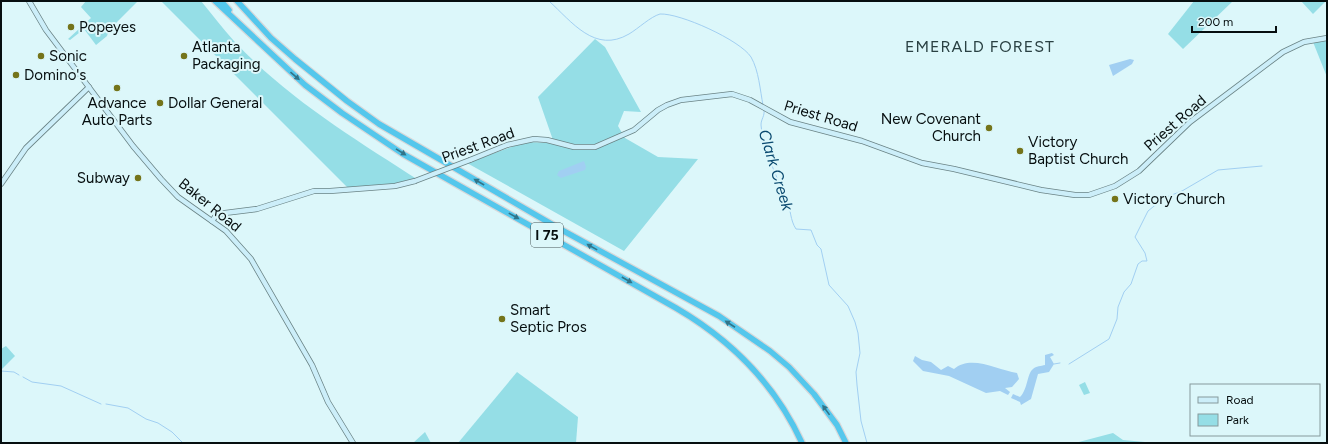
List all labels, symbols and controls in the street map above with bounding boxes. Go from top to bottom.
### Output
scale bar [1192,8,1276,34]
text: 200 m [1198,15,1233,29]
place label: Popeyes [79,18,136,36]
marker: Popeyes [66,22,76,32]
district label: EMERALD FOREST [905,37,1055,56]
place label: Atlanta Packaging [192,38,261,73]
place label: Sonic [49,47,87,65]
marker: Sonic [36,51,46,61]
marker: Atlanta Packaging [179,51,189,61]
place label: Domino's [24,66,86,84]
marker: Domino's [11,70,21,80]
one-way arrow [290,72,301,81]
marker: Advance Auto Parts [112,83,122,93]
street label: Priest Road [1140,91,1210,155]
place label: Advance Auto Parts [82,94,152,129]
place label: Dollar General [168,94,262,112]
street label: Priest Road [782,96,860,136]
marker: Dollar General [155,98,165,108]
place label: New Covenant Church [881,110,981,145]
marker: New Covenant Church [984,123,994,133]
street label: Priest Road [439,124,517,166]
water label: Clark Creek [755,127,798,214]
place label: Victory Baptist Church [1028,133,1128,168]
marker: Victory Baptist Church [1015,146,1025,156]
one-way arrow [396,148,406,156]
place label: Subway [77,169,130,187]
marker: Subway [133,173,143,183]
street label: Baker Road [175,174,245,236]
one-way arrow [473,179,485,186]
place label: Victory Church [1123,190,1225,208]
marker: Victory Church [1110,194,1120,204]
one-way arrow [508,213,520,220]
road number: I 75 [531,223,563,247]
one-way arrow [586,243,598,250]
one-way arrow [621,277,633,284]
place label: Smart Septic Pros [510,301,587,336]
marker: Smart Septic Pros [497,314,507,324]
one-way arrow [725,320,735,328]
legend [1190,384,1320,436]
text: Road [1226,393,1254,407]
one-way arrow [822,405,830,415]
text: Park [1226,413,1249,427]

